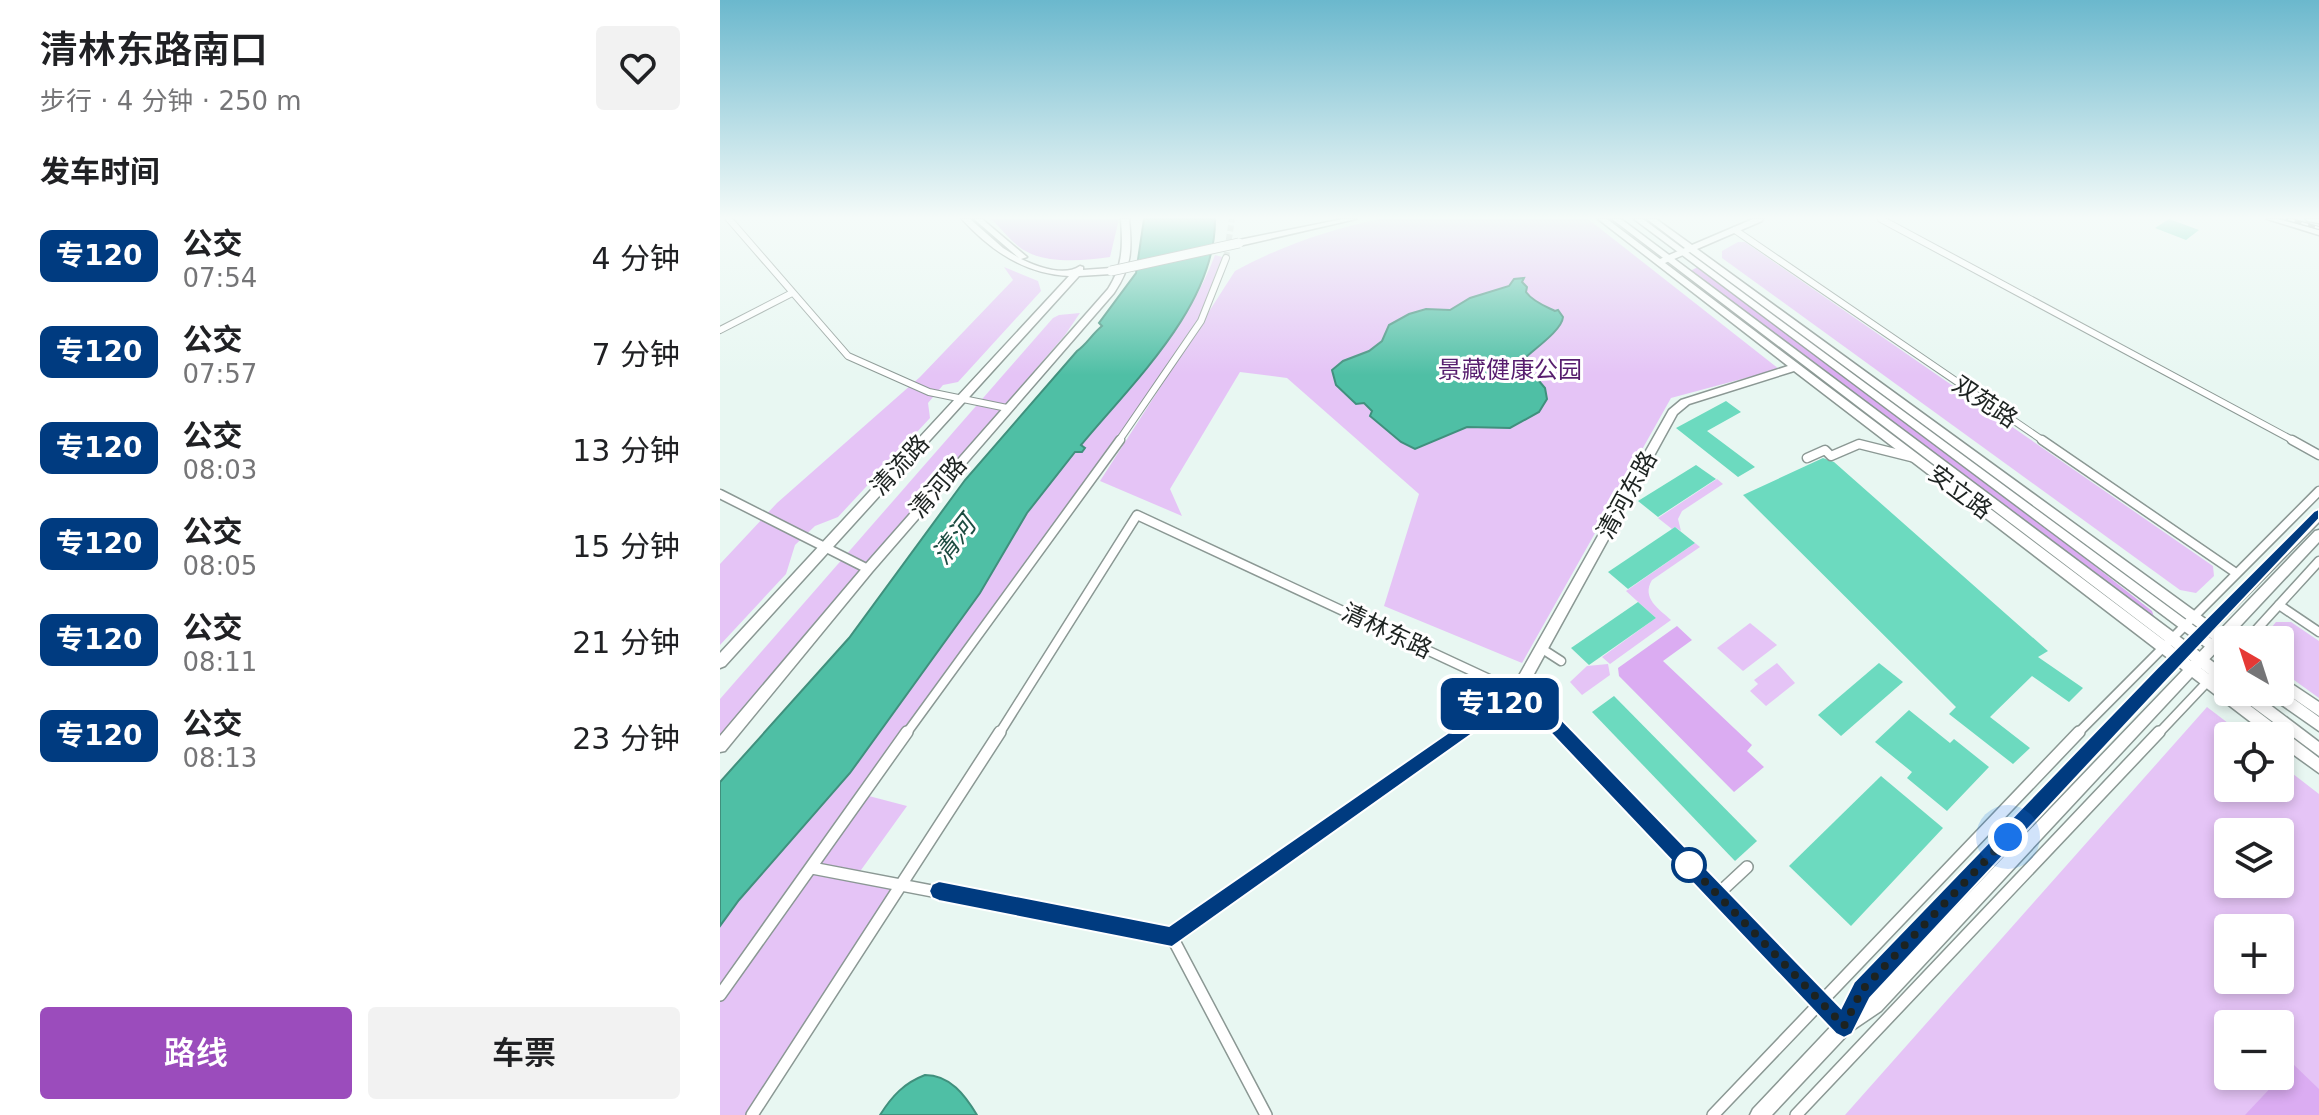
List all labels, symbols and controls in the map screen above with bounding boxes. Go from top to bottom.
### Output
button: heart [596,26,680,110]
text: 清林东路南口 [40,28,268,72]
text: 步行 · 4 分钟 · 250 m [40,86,302,116]
text: 发车时间 [40,154,160,189]
text: 公交 [182,226,242,261]
text: 专120 [56,239,142,272]
text: 4 分钟 [591,241,680,276]
text: 07:54 [182,263,257,293]
text: 公交 [182,322,242,357]
text: 专120 [56,335,142,368]
text: 7 分钟 [591,337,680,372]
park label: 景藏健康公园 [1438,356,1582,384]
text: 07:57 [182,359,257,389]
street label: 双苑路 [1947,370,2023,434]
text: 公交 [182,418,242,453]
street label: 清流路 [865,429,935,501]
text: 专120 [56,431,142,464]
text: 13 分钟 [572,433,680,468]
street label: 清河东路 [1591,446,1663,544]
street label: 清河路 [904,451,972,523]
text: 08:03 [182,455,257,485]
street label: 安立路 [1923,459,1997,525]
water label: 清河 [926,506,985,570]
text: 公交 [182,514,242,549]
text: 专120 [56,527,142,560]
text: 15 分钟 [572,529,680,564]
text: 08:05 [182,551,257,581]
street label: 清林东路 [1338,598,1436,664]
text: 公交 [182,610,242,645]
text: 专120 [56,623,142,656]
text: 21 分钟 [572,625,680,660]
north arrow [2214,626,2294,706]
map controls [2214,626,2294,1090]
text: 08:11 [182,647,257,677]
line badge: 专120 [1444,678,1556,730]
text: 专120 [1457,687,1543,720]
text: 公交 [182,706,242,741]
text: 专120 [56,719,142,752]
text: 23 分钟 [572,721,680,756]
button: locate [2214,722,2294,802]
text: 08:13 [182,743,257,773]
your location [1988,817,2028,857]
button: layers [2214,818,2294,898]
unlabelled marker [1672,848,1706,882]
button: + [2214,914,2294,994]
button: 路线 [40,1007,352,1099]
button: 车票 [368,1007,680,1099]
button: − [2214,1010,2294,1090]

